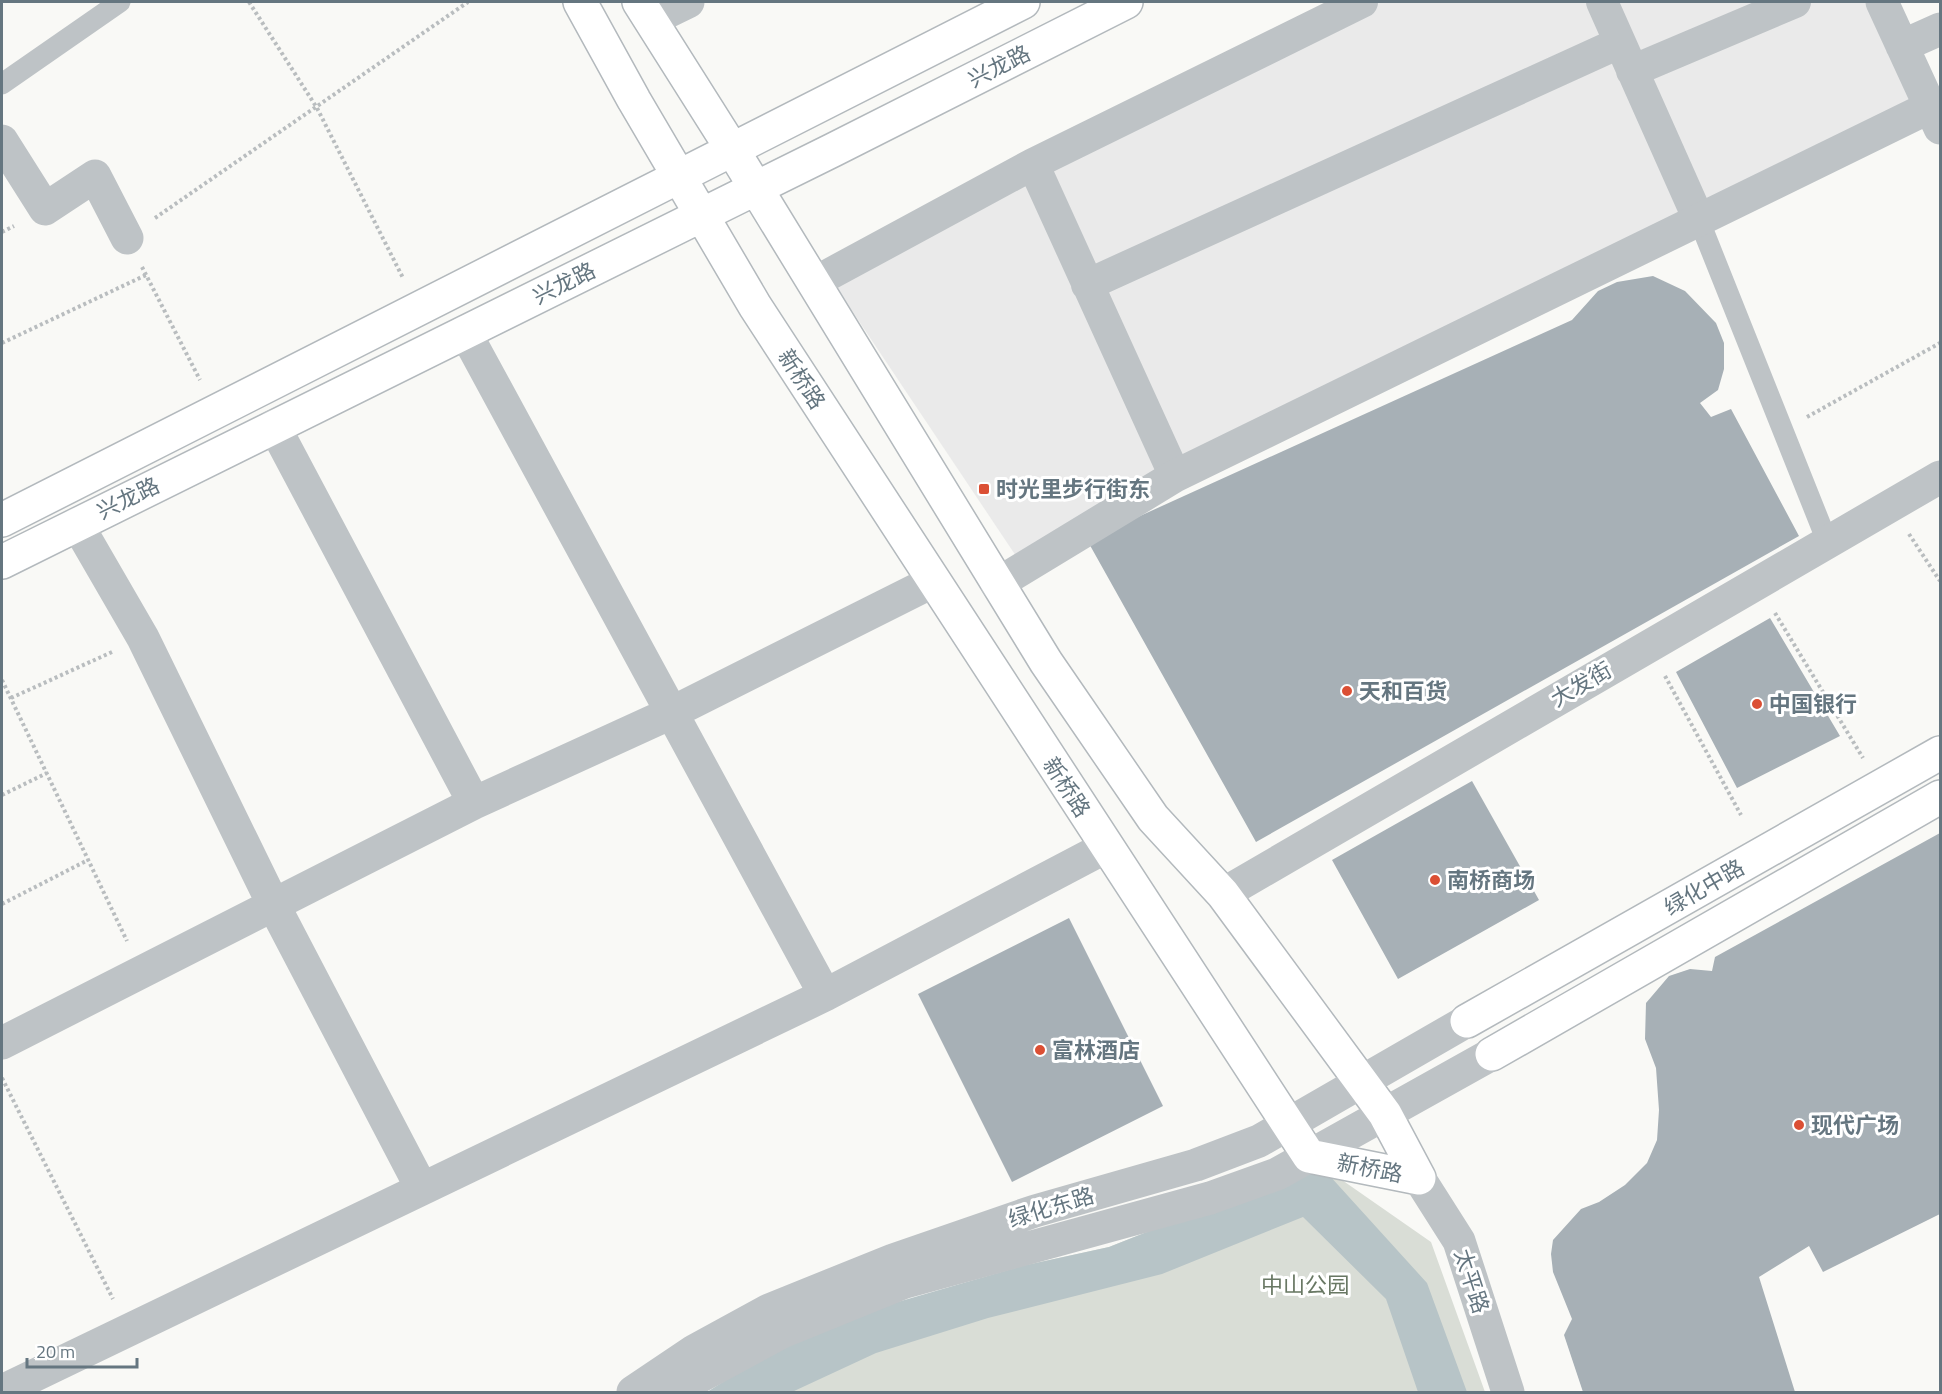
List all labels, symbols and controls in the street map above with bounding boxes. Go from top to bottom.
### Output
street label: 兴龙路 [962,36,1036,96]
street label: 兴龙路 [527,253,601,313]
street label: 新桥路 [770,342,834,416]
street label: 兴龙路 [91,468,165,528]
place label: 时光里步行街东 [996,472,1150,506]
marker: 时光里步行街东 [977,482,991,496]
street label: 大发街 [1544,653,1618,715]
place label: 天和百货 [1359,674,1447,708]
marker: 天和百货 [1340,684,1354,698]
place label: 中国银行 [1769,687,1857,721]
marker: 中国银行 [1750,697,1764,711]
street label: 新桥路 [1035,750,1099,824]
street label: 绿化中路 [1657,850,1751,924]
place label: 南桥商场 [1447,863,1535,897]
marker: 南桥商场 [1428,873,1442,887]
place label: 富林酒店 [1052,1033,1140,1067]
marker: 富林酒店 [1033,1043,1047,1057]
place label: 现代广场 [1811,1108,1899,1142]
marker: 现代广场 [1792,1118,1806,1132]
street label: 新桥路 [1334,1145,1406,1191]
street label: 绿化东路 [1004,1178,1098,1236]
street label: 太平路 [1446,1244,1498,1318]
park label: 中山公园 [1261,1268,1349,1302]
scale bar [27,1331,136,1369]
text: 20 m [36,1338,75,1365]

